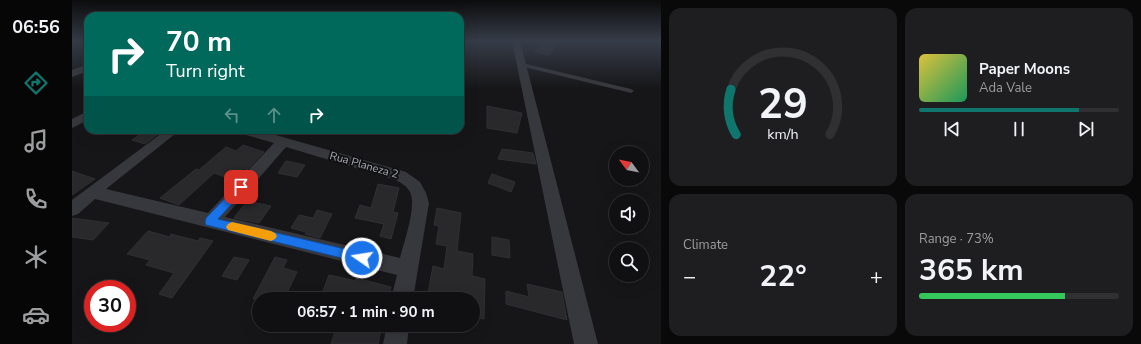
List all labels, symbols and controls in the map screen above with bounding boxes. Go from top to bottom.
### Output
text: 06:56 [12,15,60,39]
text: 70 m [166,23,232,61]
icon: right [100,28,152,80]
text: Turn right [166,59,245,83]
text: Paper Moons [979,59,1070,79]
icon: directions [22,69,50,97]
text: 29 [758,76,808,133]
text: Ada Vale [979,79,1032,97]
icon: left [221,104,243,126]
icon: ahead [263,104,285,126]
icon: right [305,104,327,126]
icon: previous [941,118,963,140]
icon: pause [1008,118,1030,140]
icon: next [1075,118,1097,140]
text: km/h [767,124,799,143]
icon: music [22,127,50,155]
north arrow [609,146,649,186]
map controls [609,146,649,282]
street label: Rua Planeza 2 [328,148,400,182]
pin [224,170,258,204]
icon: arrive [230,176,252,198]
icon: phone [22,185,50,213]
button: sound [609,194,649,234]
text: Range · 73% [919,230,994,248]
text: Climate [683,236,728,254]
position arrow [341,237,383,279]
button: search [609,242,649,282]
icon: climate [22,243,50,271]
text: 365 km [919,250,1024,291]
text: 22° [759,256,807,297]
text: − [683,262,696,292]
text: + [870,262,883,292]
speed limit sign: 30 [84,280,136,332]
icon: car [22,301,50,329]
text: 06:57 · 1 min · 90 m [297,302,435,322]

